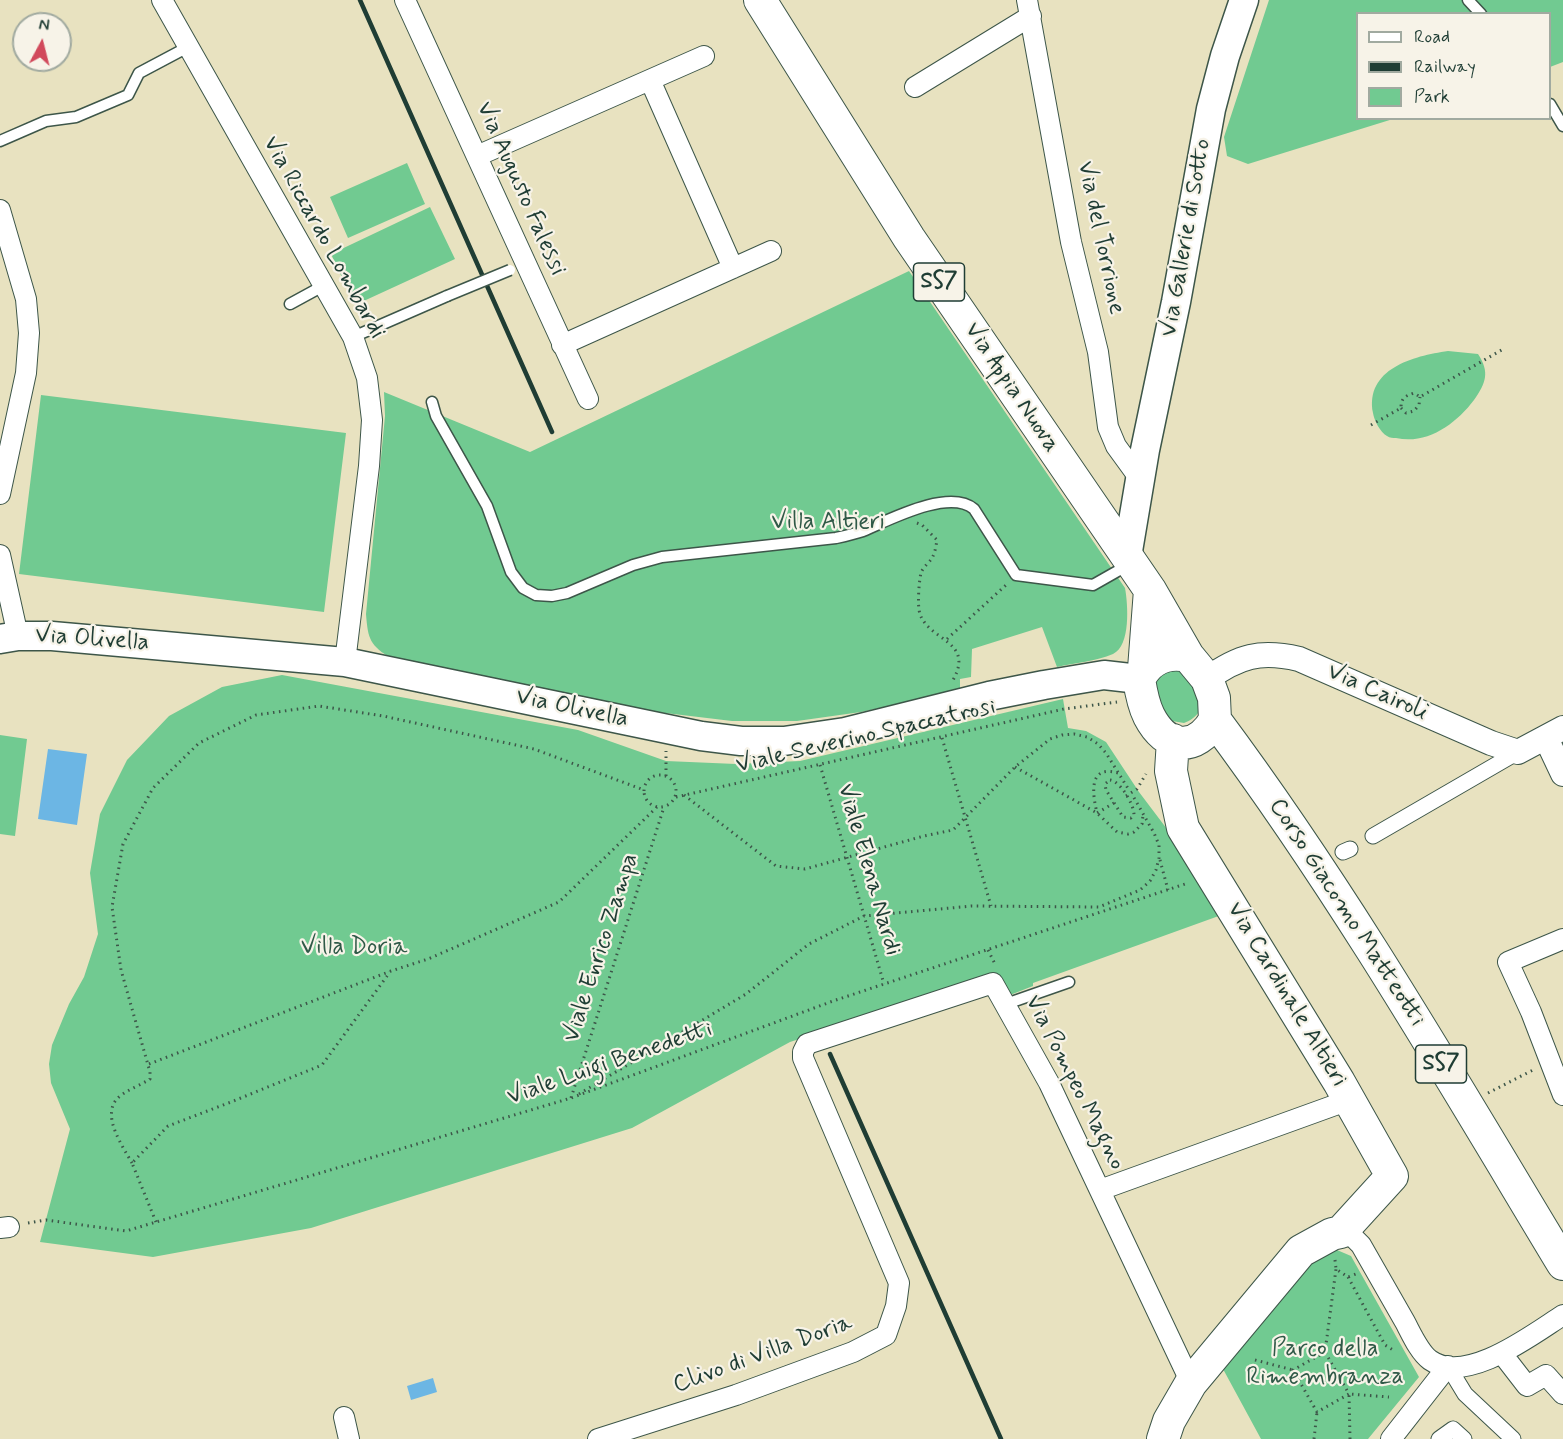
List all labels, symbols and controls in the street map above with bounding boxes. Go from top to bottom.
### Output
north arrow [12,12,72,72]
legend [1356,12,1551,120]
text: N [37,15,51,37]
text: Road [1414,25,1450,49]
text: Railway [1414,55,1476,79]
text: Park [1414,85,1450,109]
street label: Via Augusto Falessi [469,98,571,280]
street label: Via Riccardo Lombardi [255,132,391,344]
street label: Via Gallerie di Sotto [1155,137,1219,339]
street label: Via del Torrione [1070,159,1130,317]
road number: SS7 [914,263,964,301]
street label: Via Appia Nuova [957,317,1065,459]
park label: Villa Altieri [771,509,885,537]
street label: Via Olivella [34,622,150,658]
street label: Via Cairoli [1322,658,1432,728]
street label: Via Olivella [513,683,631,735]
street label: Viale Severino Spaccatrosi [733,693,999,781]
street label: Viale Elena Nardi [830,781,906,959]
street label: Corso Giacomo Matteotti [1261,794,1431,1032]
street label: Viale Enrico Zampa [558,850,646,1046]
street label: Via Cardinale Altieri [1219,897,1353,1093]
park label: Villa Doria [301,934,407,962]
street label: Via Pompeo Magno [1018,991,1130,1175]
street label: Viale Luigi Benedetti [504,1015,716,1113]
road number: SS7 [1416,1045,1466,1083]
street label: Clivo di Villa Doria [670,1309,856,1401]
park label: Parco della Rimembranza [1246,1336,1404,1392]

